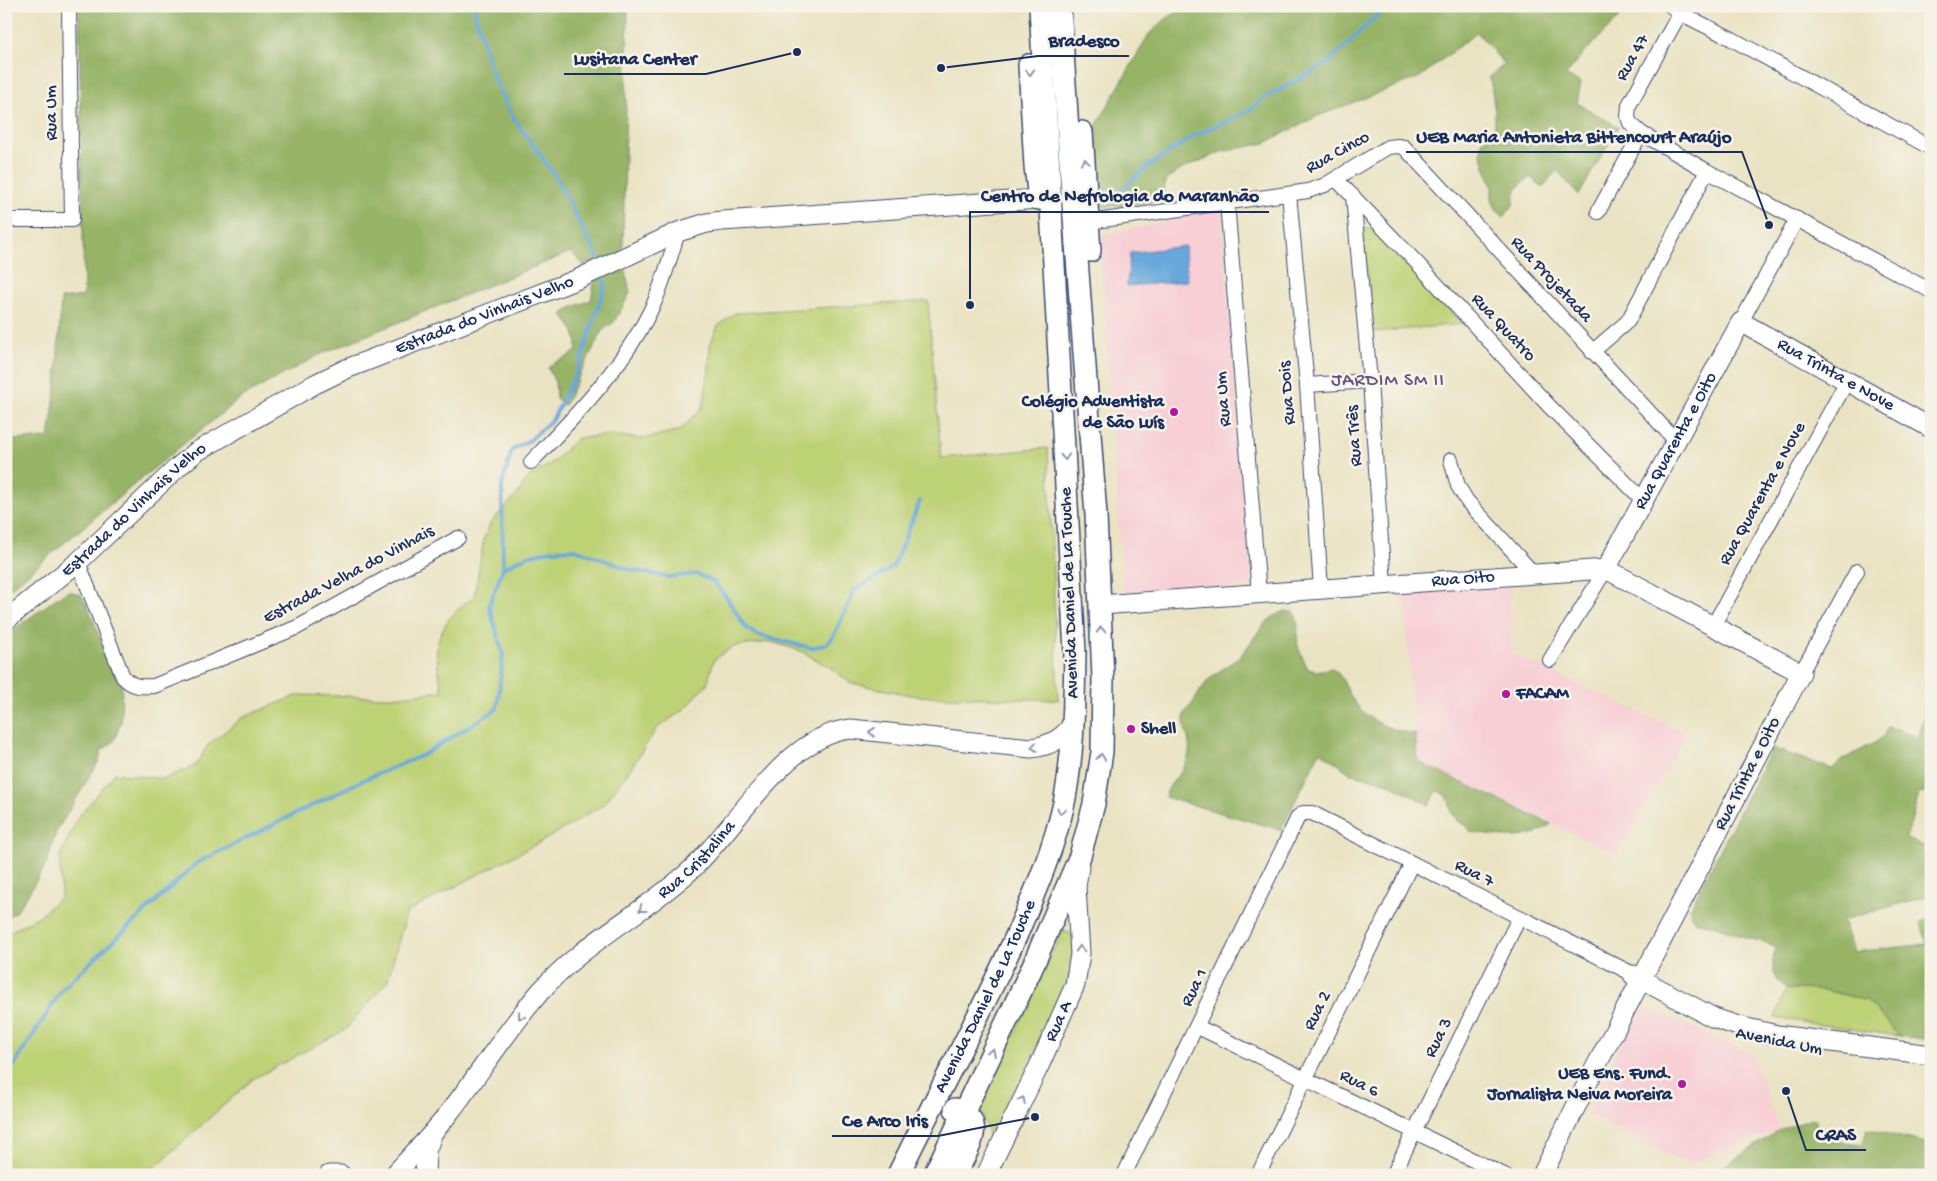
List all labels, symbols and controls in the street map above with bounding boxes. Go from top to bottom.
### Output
callout: Bradesco [1038,22,1129,56]
street label: Rua 47 [1612,30,1655,85]
text: Bradesco [1047,31,1120,54]
callout: Lusitana Center [564,40,706,74]
text: Lusitana Center [574,49,699,72]
one-way arrow [1024,69,1035,77]
street label: Rua Um [41,85,63,141]
callout: UEB Maria Antonieta Bittencourt Araújo [1406,118,1742,152]
street label: Rua Cinco [1302,127,1374,179]
text: UEB Maria Antonieta Bittencourt Araújo [1416,127,1732,150]
one-way arrow [1079,158,1090,166]
callout: Centro de Nefrologia do Maranhão [970,178,1269,212]
text: Centro de Nefrologia do Maranhão [980,186,1259,209]
street label: Rua Projetada [1506,233,1597,328]
street label: Estrada do Vinhais Velho [392,271,577,359]
street label: Rua Quatro [1466,289,1540,367]
street label: Rua Trinta e Nove [1773,334,1899,416]
street label: Rua Dois [1275,359,1301,426]
street label: Rua Quarenta e Oito [1630,368,1722,513]
street label: Rua Um [1211,370,1237,427]
district label: JARDIM SM II [1331,370,1445,393]
place label: Colégio Adventista de São Luís [1021,392,1165,434]
street label: Rua Três [1342,403,1368,467]
marker: Colégio Adventista de São Luís [1168,406,1180,418]
street label: Rua Quarenta e Nove [1715,418,1811,569]
street label: Estrada do Vinhais Velho [57,438,210,582]
one-way arrow [1059,453,1070,461]
street label: Avenida Daniel de La Touche [1056,486,1084,699]
street label: Estrada Velha do Vinhais [260,520,439,629]
street label: Rua Oito [1431,566,1496,592]
one-way arrow [1096,625,1107,633]
place label: FACAM [1515,684,1569,705]
marker: FACAM [1500,688,1512,700]
street label: Rua Trinta e Oito [1710,714,1786,834]
place label: Shell [1141,719,1176,740]
marker: Shell [1125,723,1137,735]
one-way arrow [868,727,876,738]
one-way arrow [1029,741,1037,752]
one-way arrow [1095,752,1106,760]
one-way arrow [1057,806,1067,814]
street label: Rua Cristalina [654,816,741,904]
street label: Rua 7 [1451,855,1498,893]
street label: Avenida Daniel de La Touche [930,896,1041,1096]
one-way arrow [639,903,648,911]
one-way arrow [1074,945,1085,953]
street label: Rua 1 [1177,966,1213,1010]
street label: Rua 2 [1300,988,1336,1034]
street label: Rua A [1041,996,1078,1045]
one-way arrow [518,1010,526,1019]
street label: Rua 3 [1420,1015,1458,1061]
street label: Avenida Um [1734,1023,1825,1061]
one-way arrow [986,1048,997,1057]
place label: UEB Ens. Fund. Jornalista Neiva Moreira [1486,1064,1673,1106]
street label: Rua 6 [1336,1066,1383,1103]
marker: UEB Ens. Fund. Jornalista Neiva Moreira [1676,1078,1688,1090]
one-way arrow [1016,1096,1026,1105]
callout: Ce Arco Iris [832,1102,938,1136]
text: Ce Arco Iris [841,1111,929,1134]
callout: CRAS [1806,1116,1866,1150]
text: CRAS [1815,1125,1857,1148]

